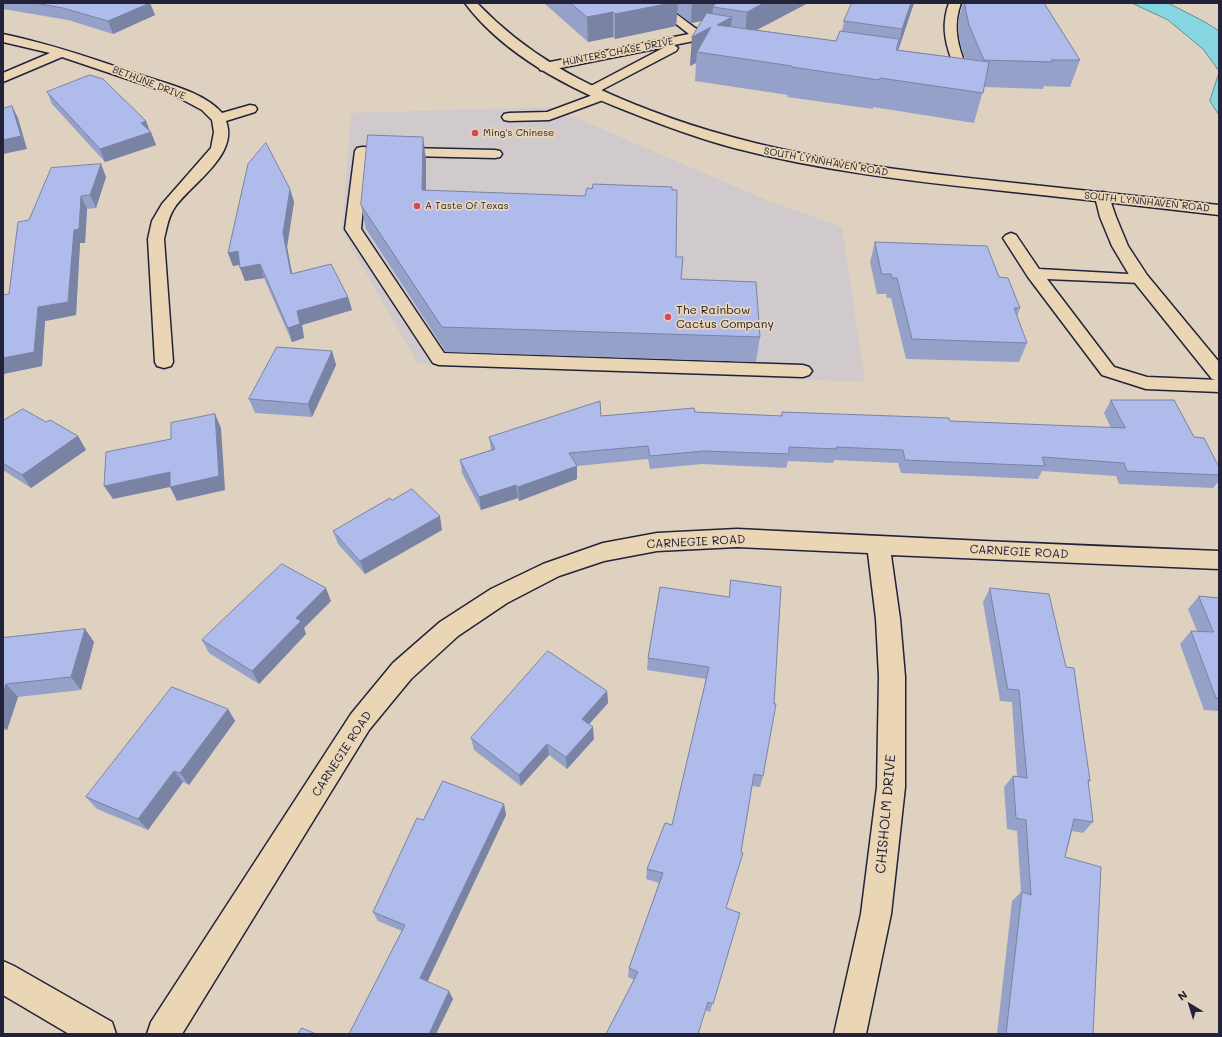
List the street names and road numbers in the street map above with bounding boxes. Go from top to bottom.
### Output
street label: HUNTERS CHASE DRIVE [561,35,675,69]
street label: BETHUNE DRIVE [111,64,187,102]
street label: SOUTH LYNNHAVEN ROAD [763,145,889,179]
street label: SOUTH LYNNHAVEN ROAD [1084,189,1210,215]
street label: CARNEGIE ROAD [646,532,746,552]
street label: CARNEGIE ROAD [969,542,1069,562]
street label: CARNEGIE ROAD [309,709,375,799]
street label: CHISHOLM DRIVE [872,754,900,874]

